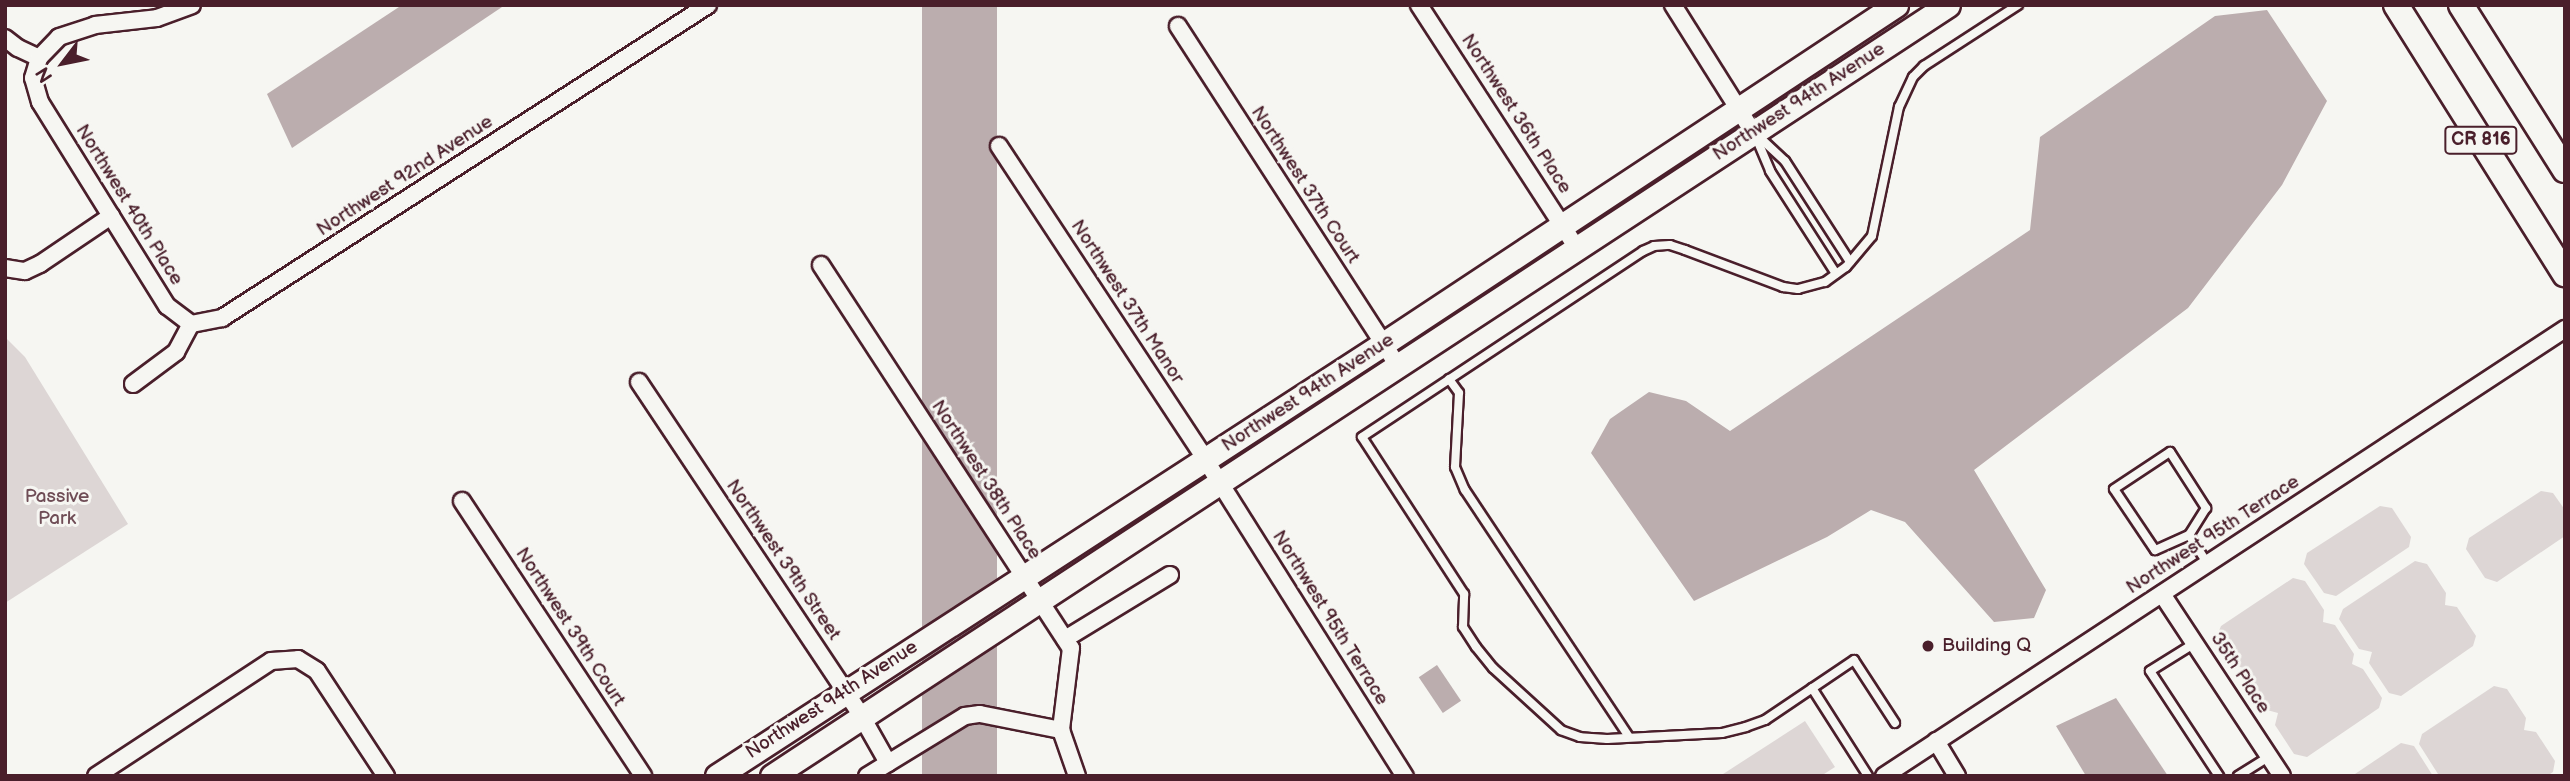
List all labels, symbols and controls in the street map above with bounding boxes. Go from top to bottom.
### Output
north arrow [28,28,98,98]
street label: Northwest 36th Place [1456,30,1576,198]
street label: Northwest 94th Avenue [1709,38,1889,166]
text: N [31,62,58,87]
street label: Northwest 37th Court [1246,102,1364,268]
street label: Northwest 92nd Avenue [313,111,497,241]
street label: Northwest 40th Place [70,121,188,289]
road number: CR 816 [2444,125,2518,154]
street label: Northwest 37th Manor [1066,216,1188,388]
street label: Northwest 94th Avenue [1218,329,1398,457]
street label: Northwest 38th Place [926,396,1046,564]
street label: Northwest 95th Terrace [2122,470,2304,600]
street label: Northwest 39th Street [721,475,845,645]
park label: Passive Park [25,486,89,530]
street label: Northwest 95th Terrace [1267,526,1393,710]
street label: Northwest 39th Court [510,543,630,711]
street label: 35th Place [2205,628,2275,718]
place label: Building Q [1942,635,2031,657]
street label: Northwest 94th Avenue [742,636,922,764]
marker: Building Q [1920,638,1936,654]

